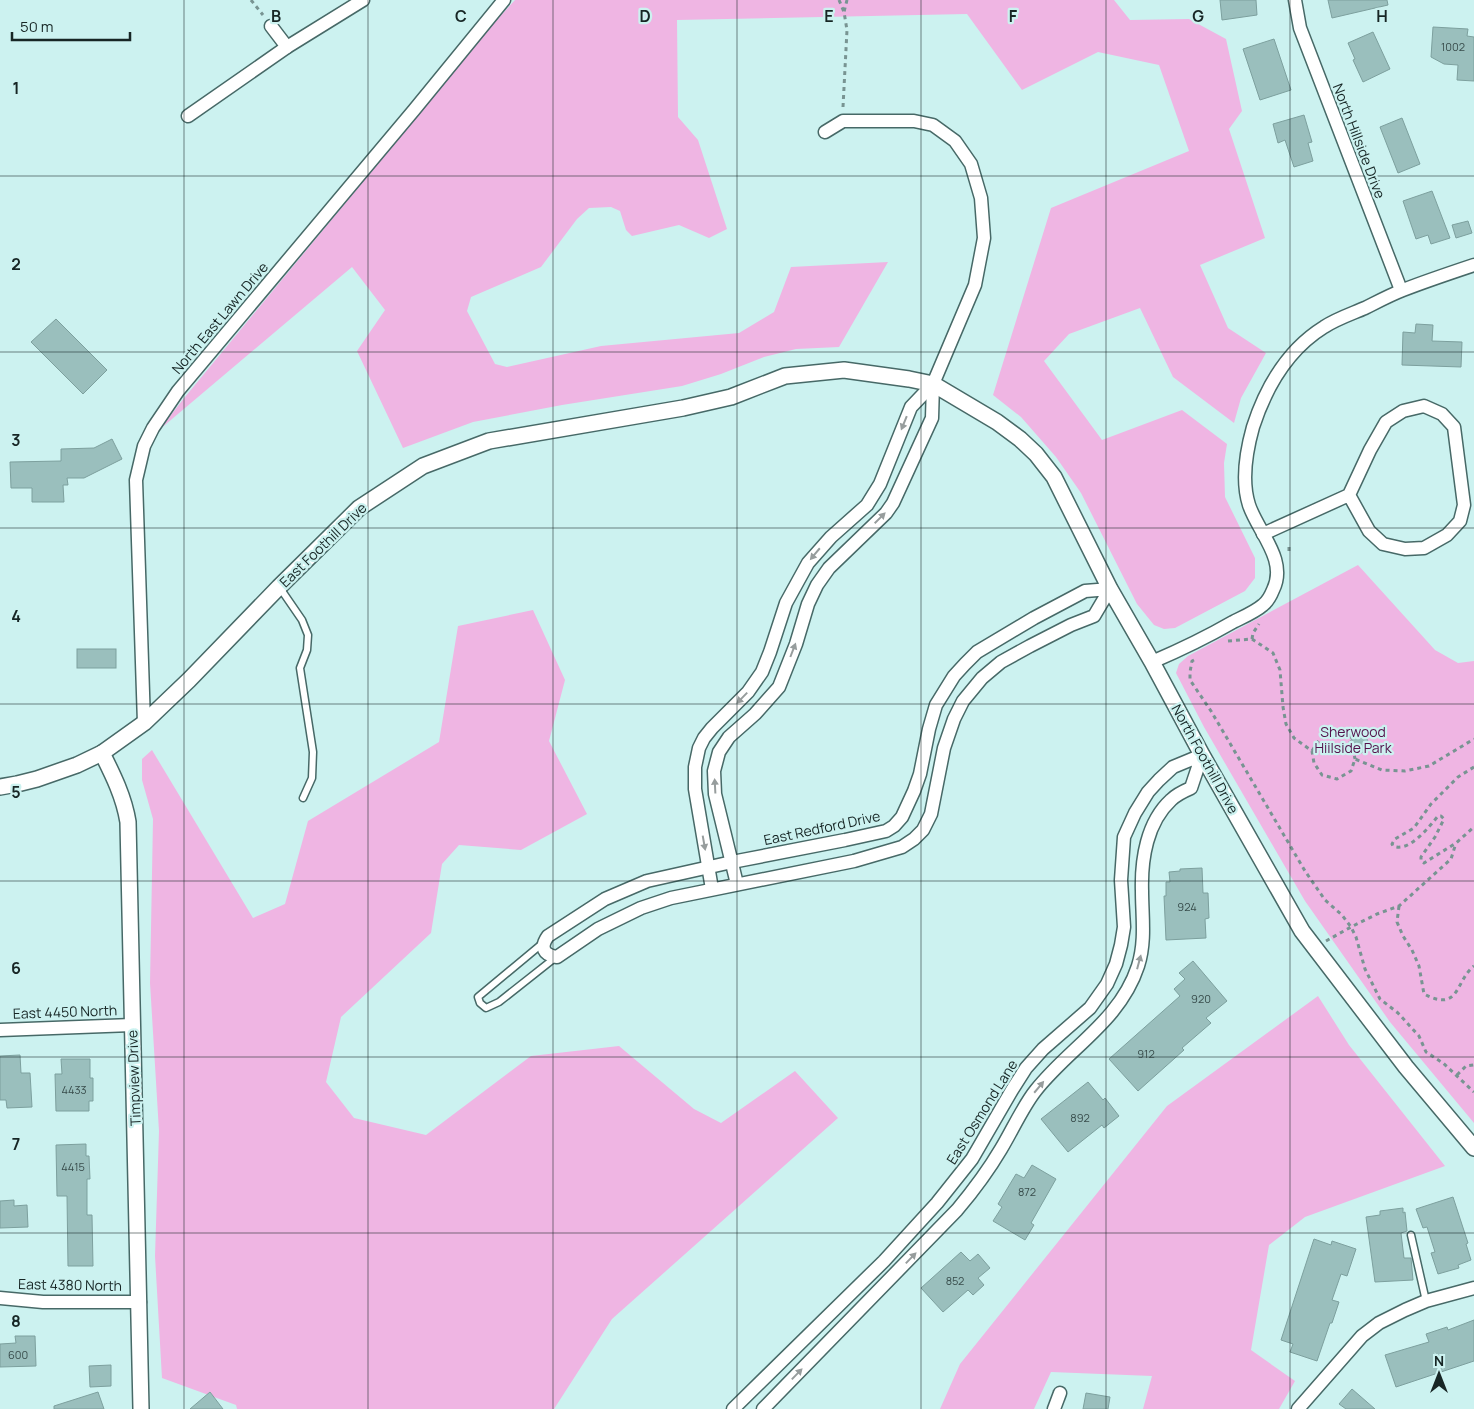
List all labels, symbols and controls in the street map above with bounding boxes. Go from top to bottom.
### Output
text: B [271,5,281,27]
text: C [455,5,467,27]
text: D [639,5,651,27]
text: E [824,5,834,27]
text: F [1009,5,1018,27]
text: G [1192,5,1204,27]
text: H [1376,5,1388,27]
scale bar [12,10,130,42]
text: 50 m [20,16,54,37]
house number: 1002 [1441,39,1465,54]
text: 1 [12,77,20,99]
street label: North Hillside Drive [1329,81,1390,201]
text: 2 [11,253,21,275]
street label: North East Lawn Drive [167,258,272,378]
one-way arrow [900,416,908,430]
text: 3 [11,429,21,451]
street label: East Foothill Drive [275,498,370,591]
one-way arrow [874,512,886,524]
one-way arrow [809,548,820,561]
text: 4 [11,605,21,627]
one-way arrow [790,643,797,658]
one-way arrow [736,692,748,704]
street label: North Foothill Drive [1167,701,1243,817]
park label: Sherwood Hiilside Park [1314,722,1393,757]
one-way arrow [711,777,719,793]
text: 5 [11,781,21,803]
street label: East Redford Drive [762,806,882,849]
one-way arrow [700,835,708,851]
house number: 924 [1177,899,1197,914]
one-way arrow [1135,954,1143,969]
text: 6 [11,957,21,979]
house number: 920 [1191,991,1211,1006]
street label: East 4450 North [12,1000,117,1023]
street label: Timpview Drive [122,1030,145,1126]
house number: 912 [1137,1046,1155,1061]
street label: East Osmond Lane [942,1056,1021,1168]
one-way arrow [1034,1080,1045,1093]
house number: 4433 [61,1082,87,1097]
house number: 892 [1070,1110,1090,1125]
text: 7 [12,1133,20,1155]
house number: 4415 [61,1159,85,1174]
house number: 872 [1018,1184,1036,1199]
one-way arrow [905,1252,917,1264]
house number: 852 [946,1273,964,1288]
street label: East 4380 North [18,1274,122,1295]
text: 8 [11,1310,21,1332]
house number: 600 [8,1347,28,1362]
north arrow [1414,1349,1464,1399]
text: N [1434,1351,1444,1370]
one-way arrow [791,1368,803,1380]

